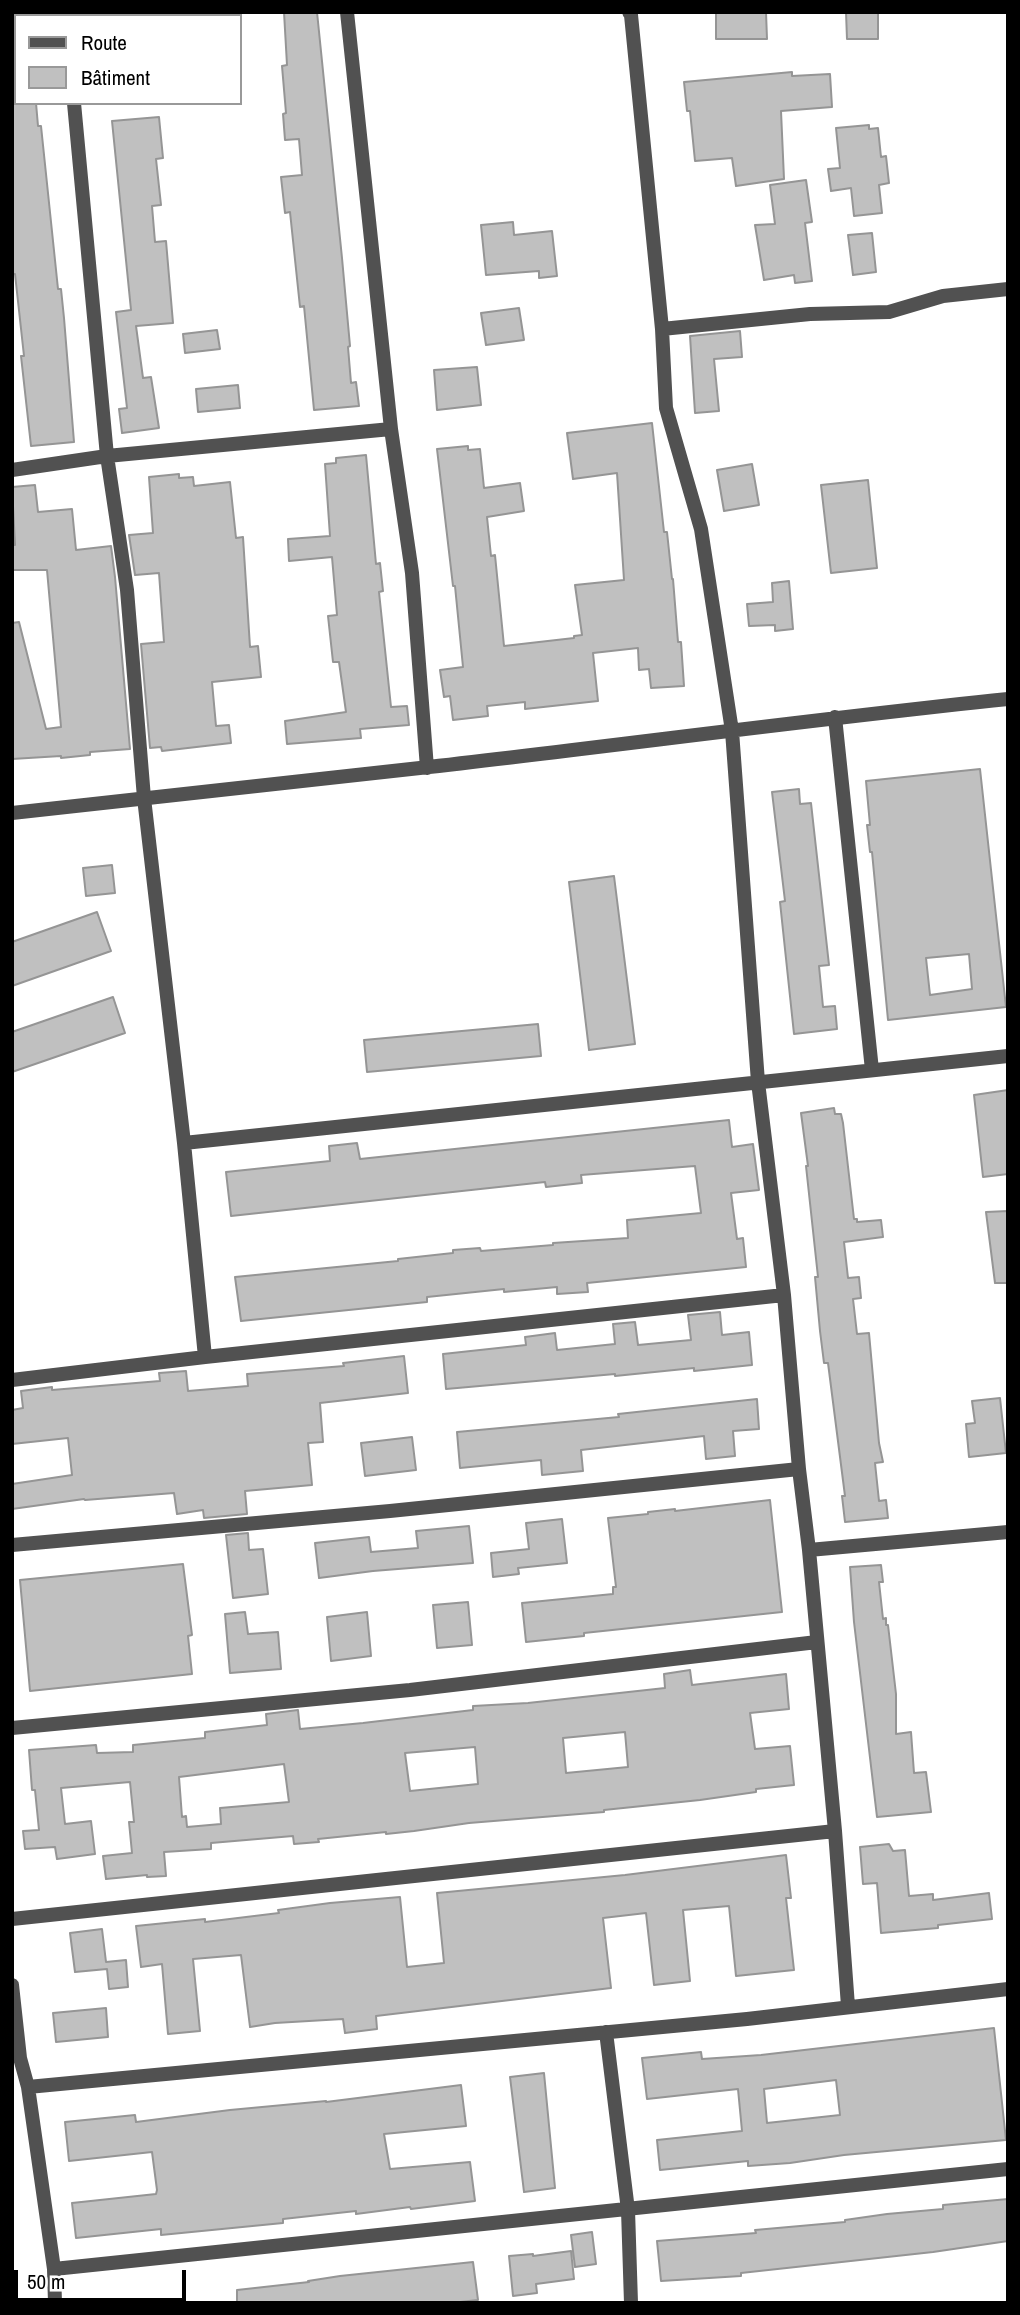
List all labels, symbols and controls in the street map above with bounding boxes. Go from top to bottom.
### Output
legend [14,14,242,105]
text: Route [81,28,127,57]
text: Bâtiment [81,63,150,92]
scale bar [18,2256,189,2300]
text: 50 m [27,2267,65,2296]

